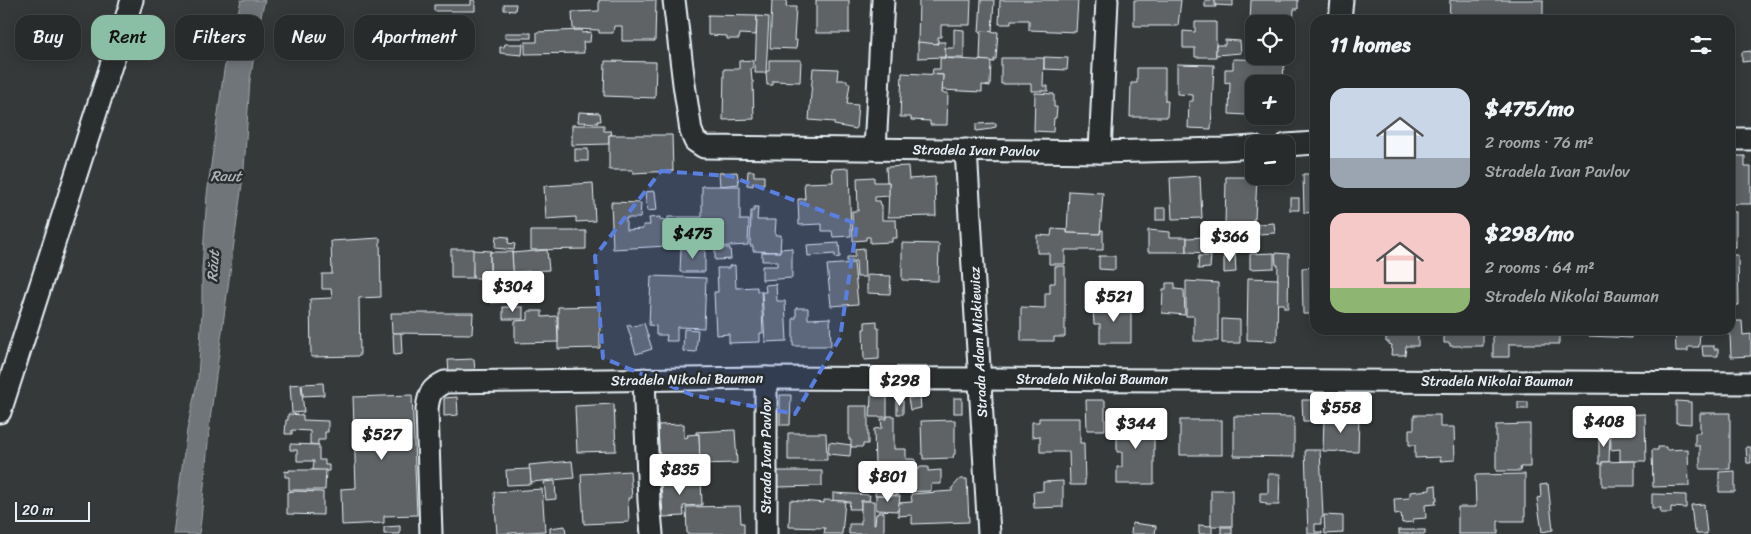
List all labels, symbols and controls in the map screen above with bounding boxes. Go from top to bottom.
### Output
chip: Buy [15,15,81,60]
chip: Rent [91,15,165,60]
chip: Filters [175,15,264,60]
chip: New [274,15,344,60]
chip: Apartment [354,15,475,60]
map controls [1245,15,1295,185]
button: locate [1245,15,1295,65]
text: 11 homes [1330,26,1411,64]
icon: filters [1687,31,1715,59]
button: + [1245,75,1295,125]
text: $475/mo [1485,90,1574,128]
icon: home [1370,108,1430,168]
text: 2 rooms · 76 m² [1485,128,1594,157]
button: − [1245,135,1295,185]
street label: Stradela Ivan Pavlov [912,137,1040,164]
text: Stradela Ivan Pavlov [1485,157,1630,186]
water label: Raut [210,163,243,189]
text: $298/mo [1485,215,1574,253]
pin: $475 [663,218,723,260]
text: $475 [673,219,713,248]
pin: $366 [1200,220,1260,263]
text: $366 [1211,222,1249,251]
icon: home [1370,233,1430,293]
water label: Răut [199,248,227,282]
text: 2 rooms · 64 m² [1485,253,1595,282]
street label: Strada Adam Mickiewicz [962,265,995,418]
pin: $304 [483,270,543,313]
text: $304 [493,272,533,301]
pin: $521 [1084,280,1144,323]
text: $521 [1096,282,1132,311]
text: Stradela Nikolai Bauman [1485,282,1659,311]
pin: $298 [870,364,930,407]
street label: Stradela Nikolai Bauman [611,366,764,393]
text: $298 [880,366,920,395]
street label: Stradela Nikolai Bauman [1016,367,1169,392]
street label: Stradela Nikolai Bauman [1421,369,1574,394]
pin: $558 [1311,392,1371,434]
text: $558 [1321,393,1361,422]
street label: Strada Ivan Pavlov [754,398,779,514]
pin: $408 [1574,406,1634,448]
text: $408 [1584,407,1624,436]
pin: $344 [1106,408,1166,450]
text: $344 [1116,409,1156,438]
pin: $527 [352,418,412,461]
text: $527 [363,420,401,449]
pin: $835 [650,454,710,496]
text: $835 [661,455,699,484]
pin: $801 [858,460,918,503]
text: $801 [869,462,907,491]
text: 20 m [22,498,53,523]
scale bar [15,499,90,522]

